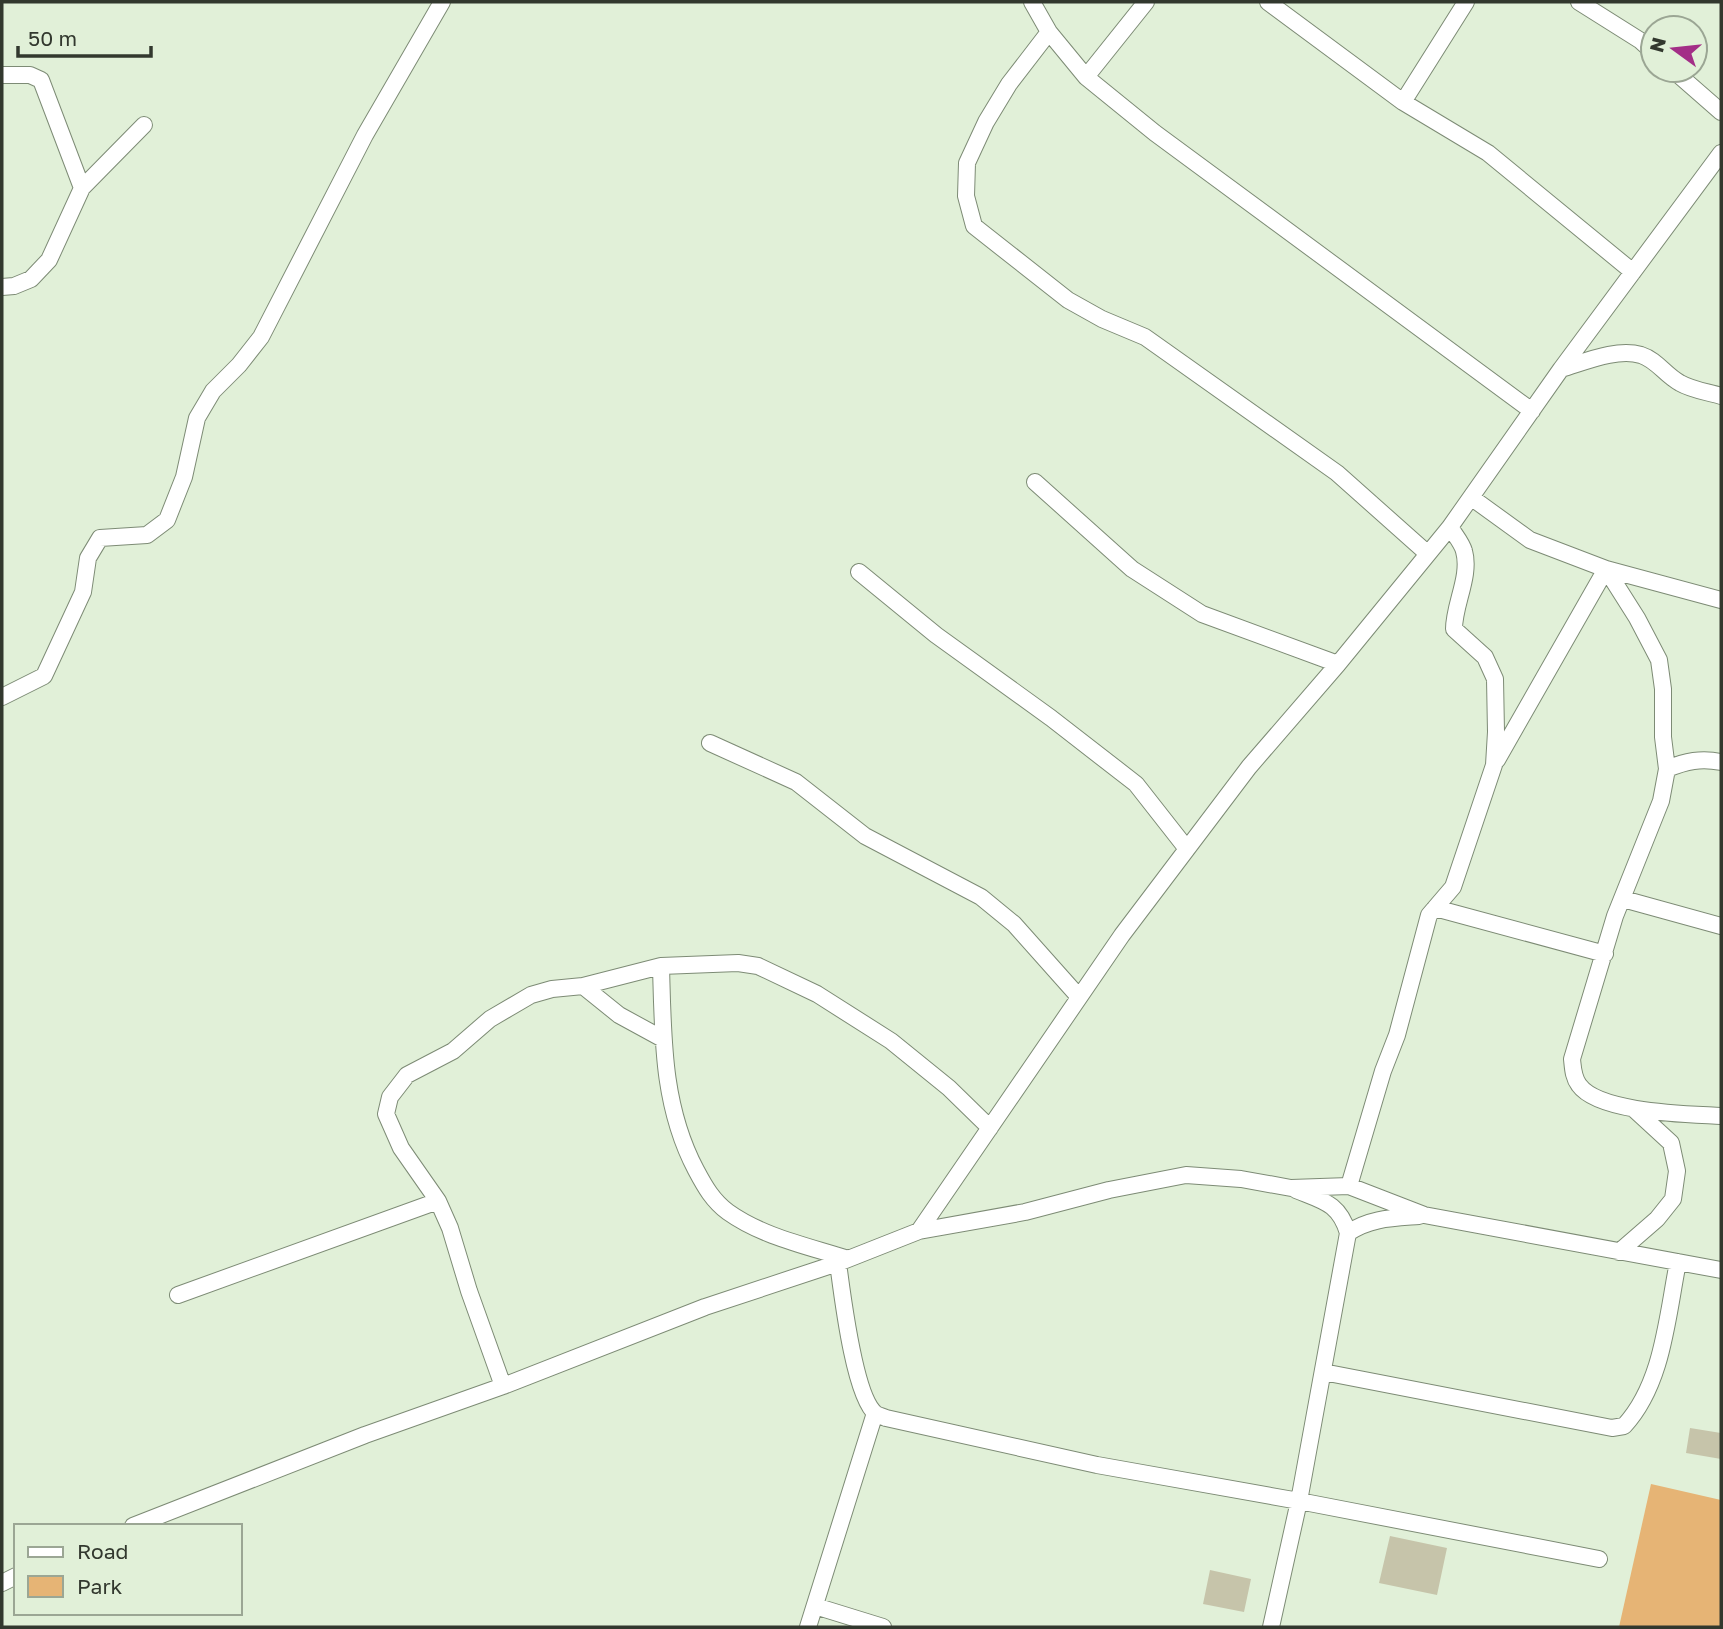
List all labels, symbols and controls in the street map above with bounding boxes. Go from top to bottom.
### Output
scale bar [18,14,150,58]
north arrow [1639,14,1709,84]
text: 50 m [28,25,77,51]
text: N [1644,35,1670,54]
legend [14,1524,242,1615]
text: Road [77,1538,128,1564]
text: Park [77,1573,123,1599]

